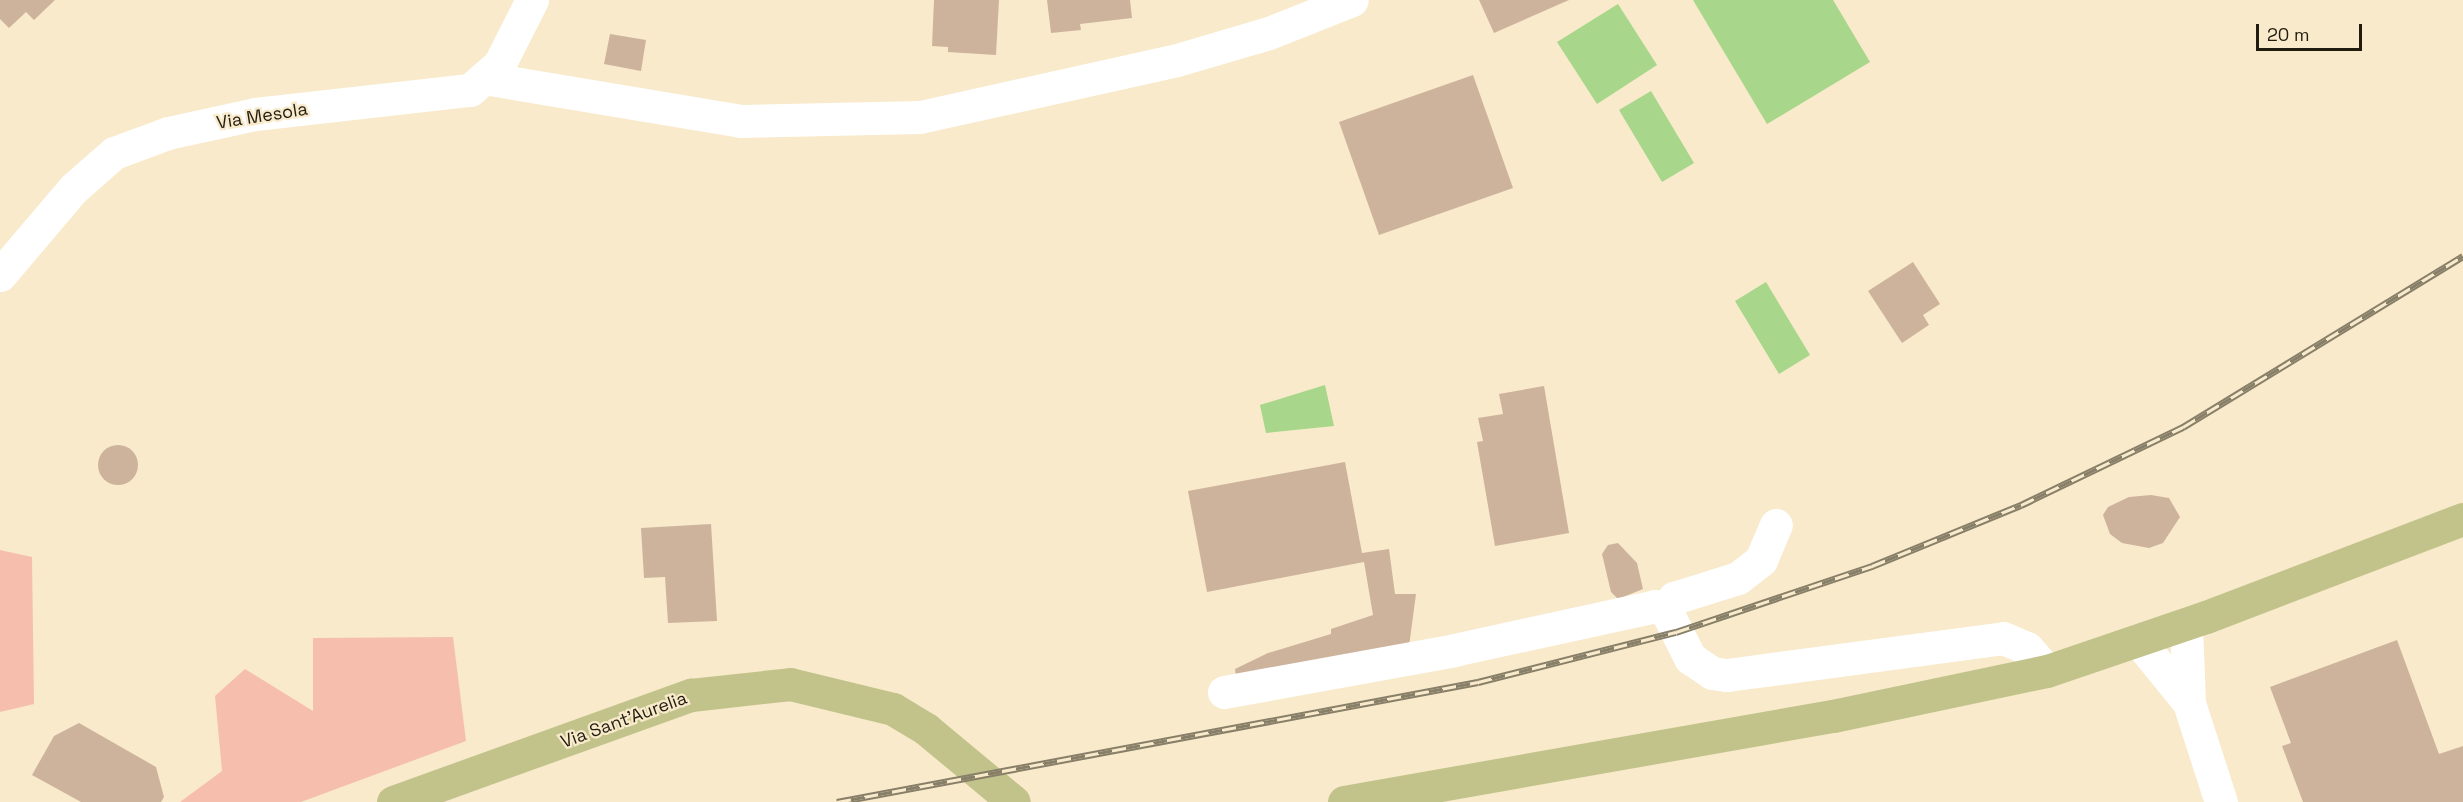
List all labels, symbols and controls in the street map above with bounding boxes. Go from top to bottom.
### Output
scale bar [2259,12,2366,50]
text: 20 m [2267,23,2310,46]
street label: Via Mesola [215,98,309,134]
street label: Via Sant'Aurelia [558,687,690,753]

